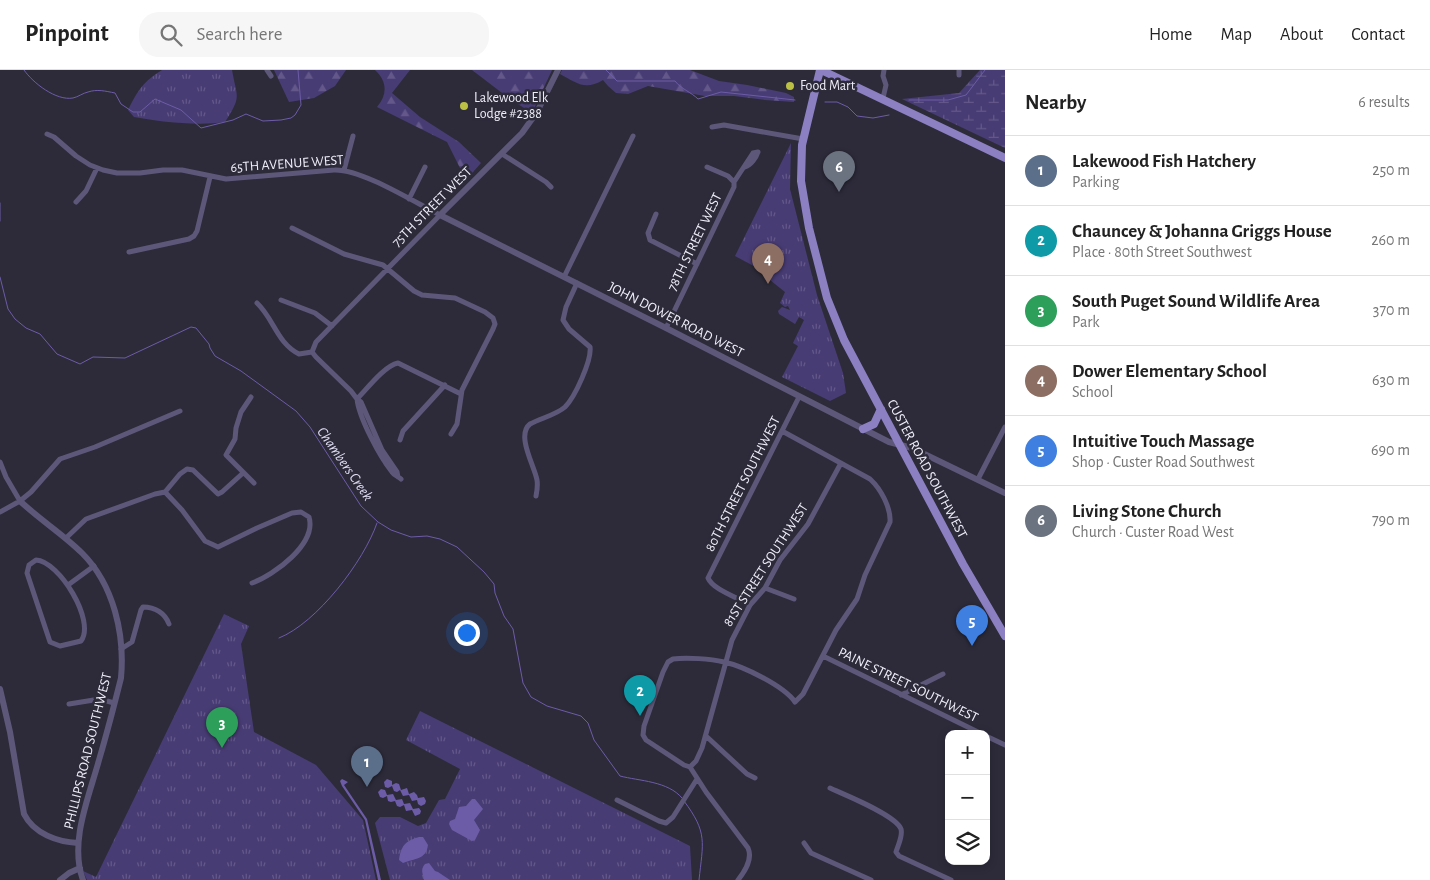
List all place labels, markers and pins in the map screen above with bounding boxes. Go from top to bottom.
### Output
place label: Food Mart [800,79,856,93]
marker: Food Mart [784,80,796,92]
place label: Lakewood Elk Lodge #2388 [474,91,549,121]
marker: Lakewood Elk Lodge #2388 [458,100,470,112]
pin: 6 [823,151,855,192]
pin: 4 [752,243,784,284]
pin: 5 [956,605,988,646]
pin: 2 [624,675,656,716]
pin: 3 [206,707,238,748]
pin: 1 [351,746,383,787]

